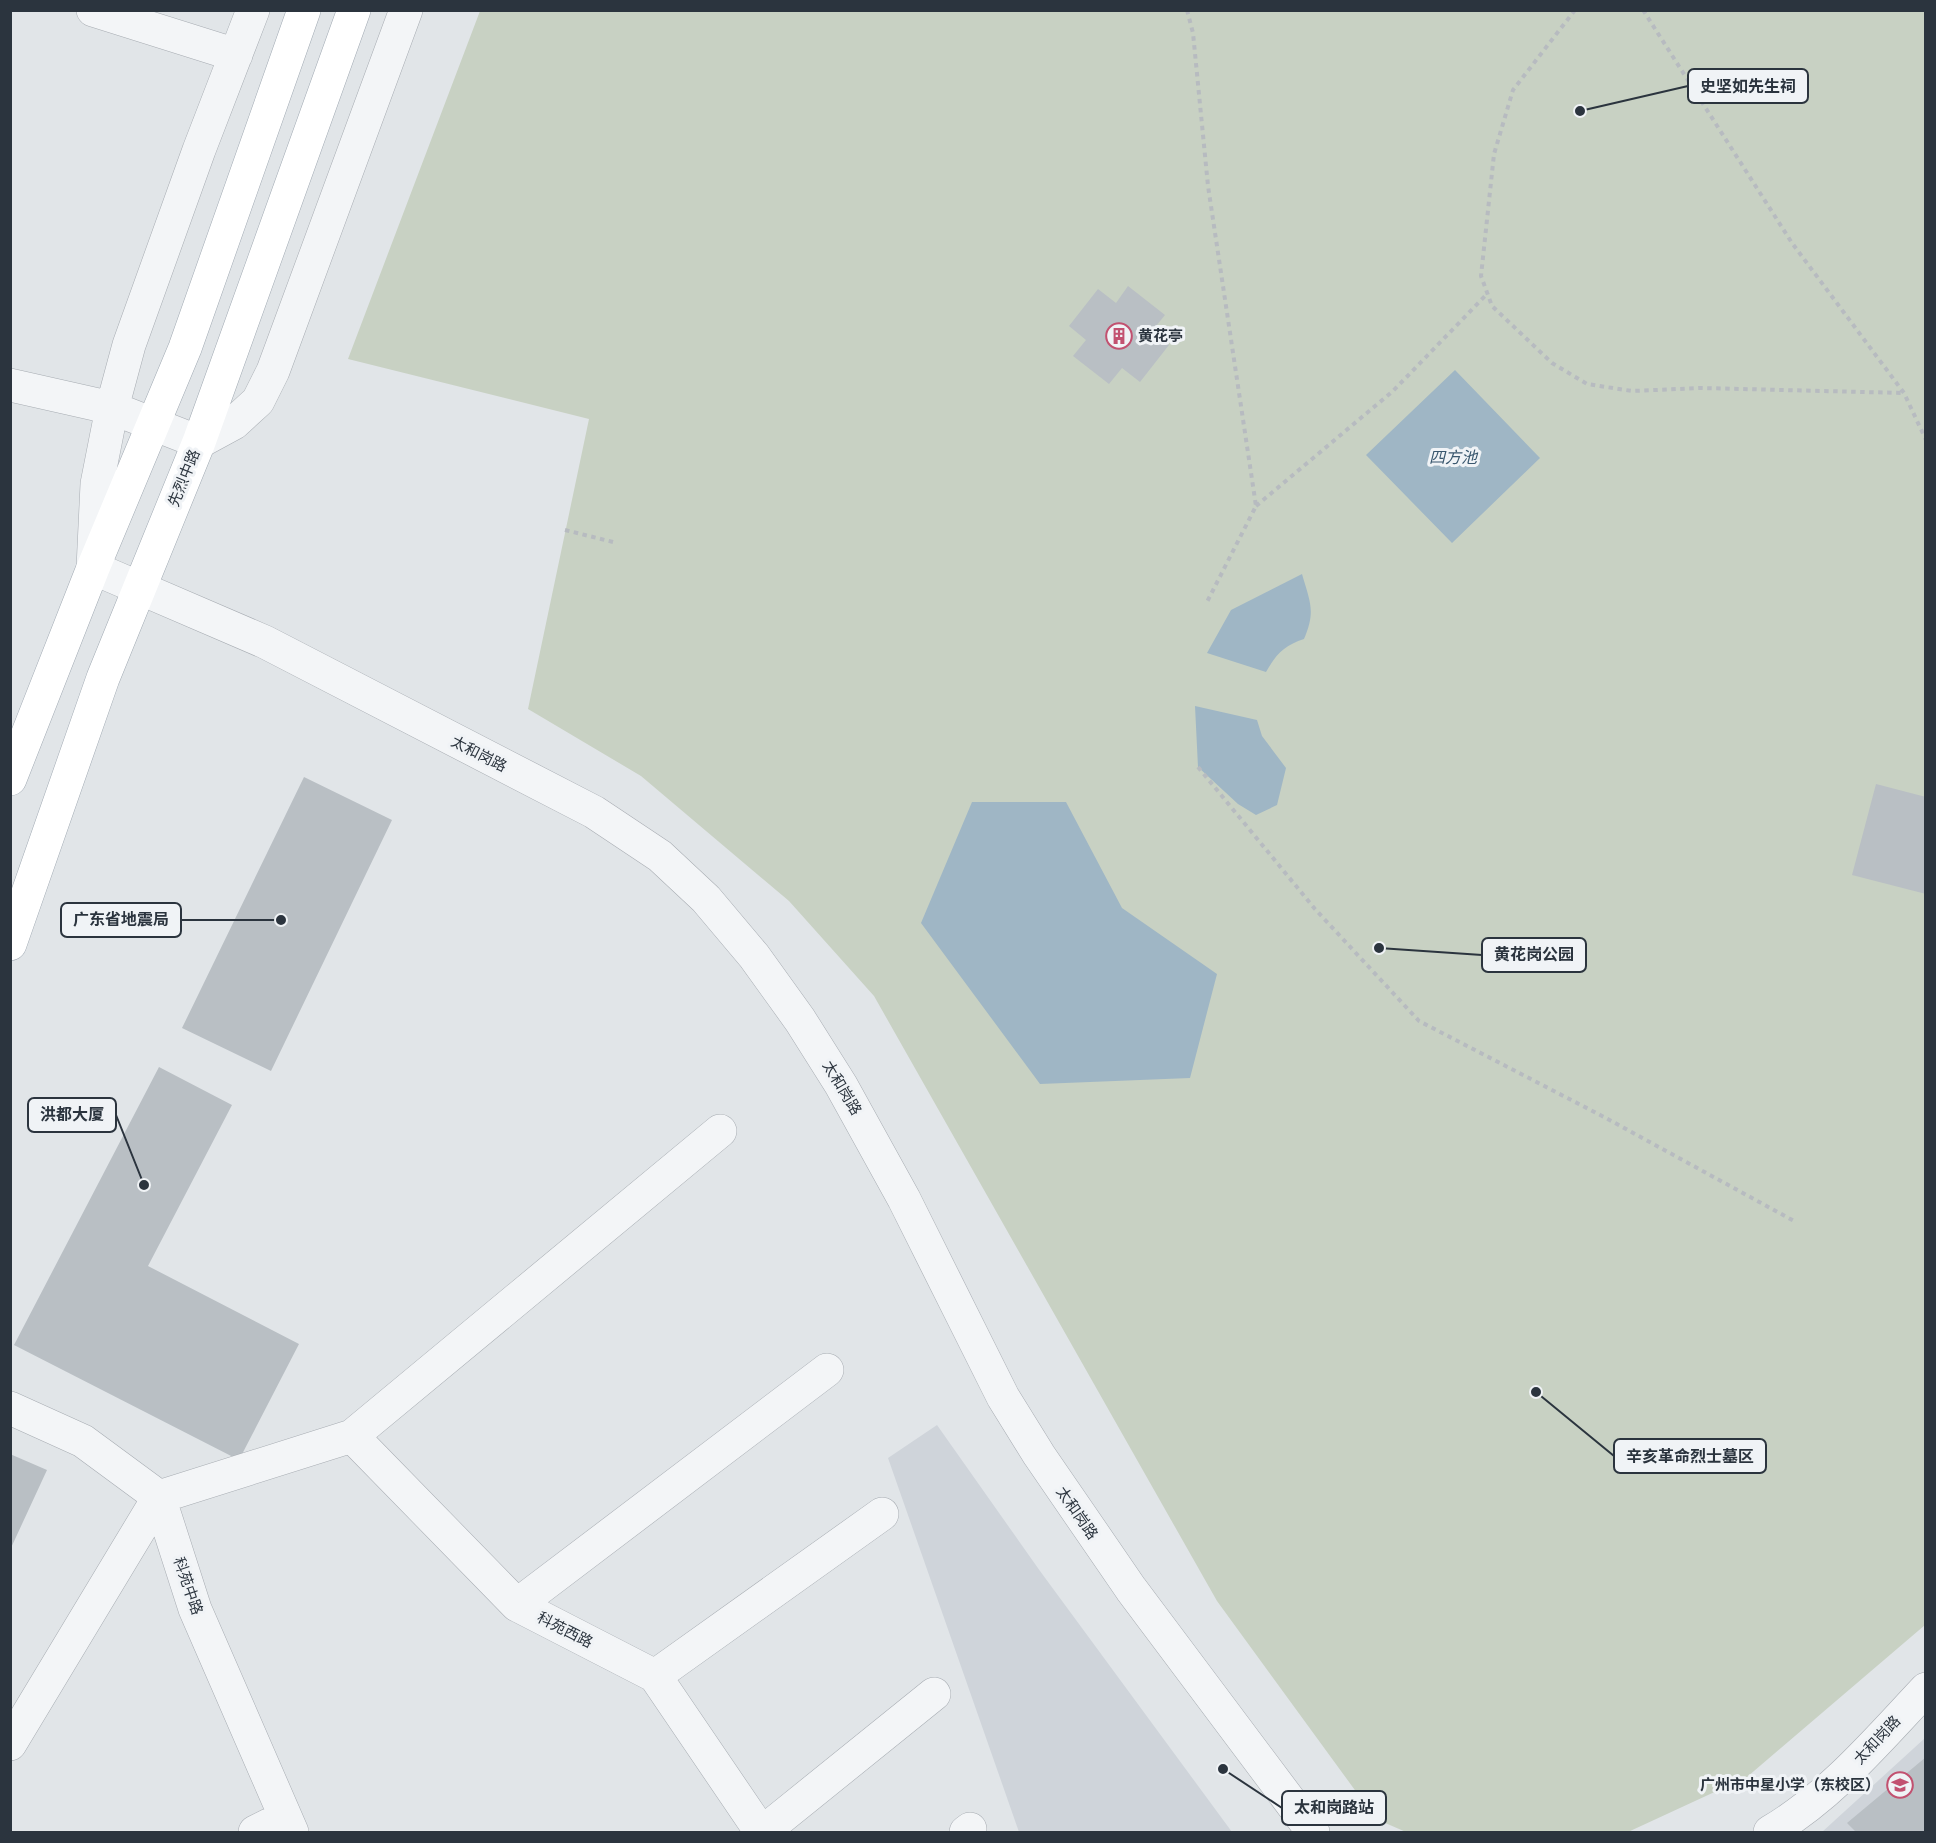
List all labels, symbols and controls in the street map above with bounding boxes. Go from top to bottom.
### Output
callout: 史坚如先生祠 [1688,69,1808,103]
text: 史坚如先生祠 [1700,77,1796,96]
building icon: 黄花亭 [1104,321,1134,351]
place label: 黄花亭 [1138,327,1183,345]
street label: 先烈中路 [164,447,204,509]
water label: 四方池 [1429,448,1479,467]
street label: 太和岗路 [448,732,510,776]
callout: 广东省地震局 [61,903,181,937]
text: 广东省地震局 [73,910,169,929]
callout: 黄花岗公园 [1482,938,1586,972]
text: 黄花岗公园 [1494,945,1574,964]
street label: 太和岗路 [819,1058,865,1118]
callout: 洪都大厦 [28,1098,116,1132]
text: 洪都大厦 [40,1105,104,1124]
callout: 辛亥革命烈士墓区 [1614,1439,1766,1473]
text: 辛亥革命烈士墓区 [1626,1447,1754,1466]
street label: 太和岗路 [1052,1483,1102,1543]
street label: 科苑中路 [170,1555,206,1617]
street label: 科苑西路 [534,1608,596,1652]
street label: 太和岗路 [1850,1712,1904,1768]
school or university icon: 广州市中星小学（东校区） [1885,1770,1915,1800]
place label: 广州市中星小学（东校区） [1700,1776,1880,1794]
callout: 太和岗路站 [1282,1791,1386,1825]
text: 太和岗路站 [1294,1798,1374,1817]

